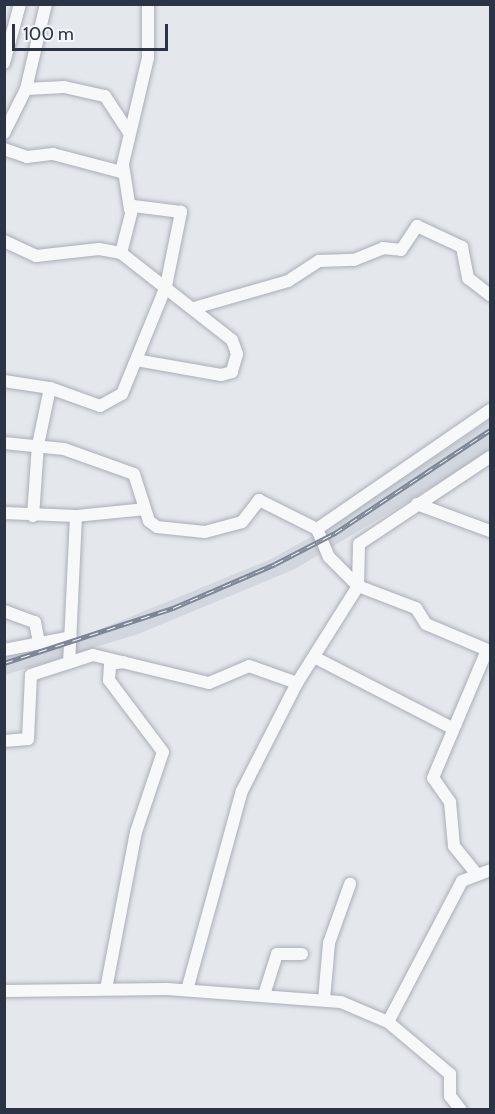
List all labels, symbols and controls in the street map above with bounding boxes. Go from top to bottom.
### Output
scale bar [15,12,171,50]
text: 100 m [23,23,74,45]

